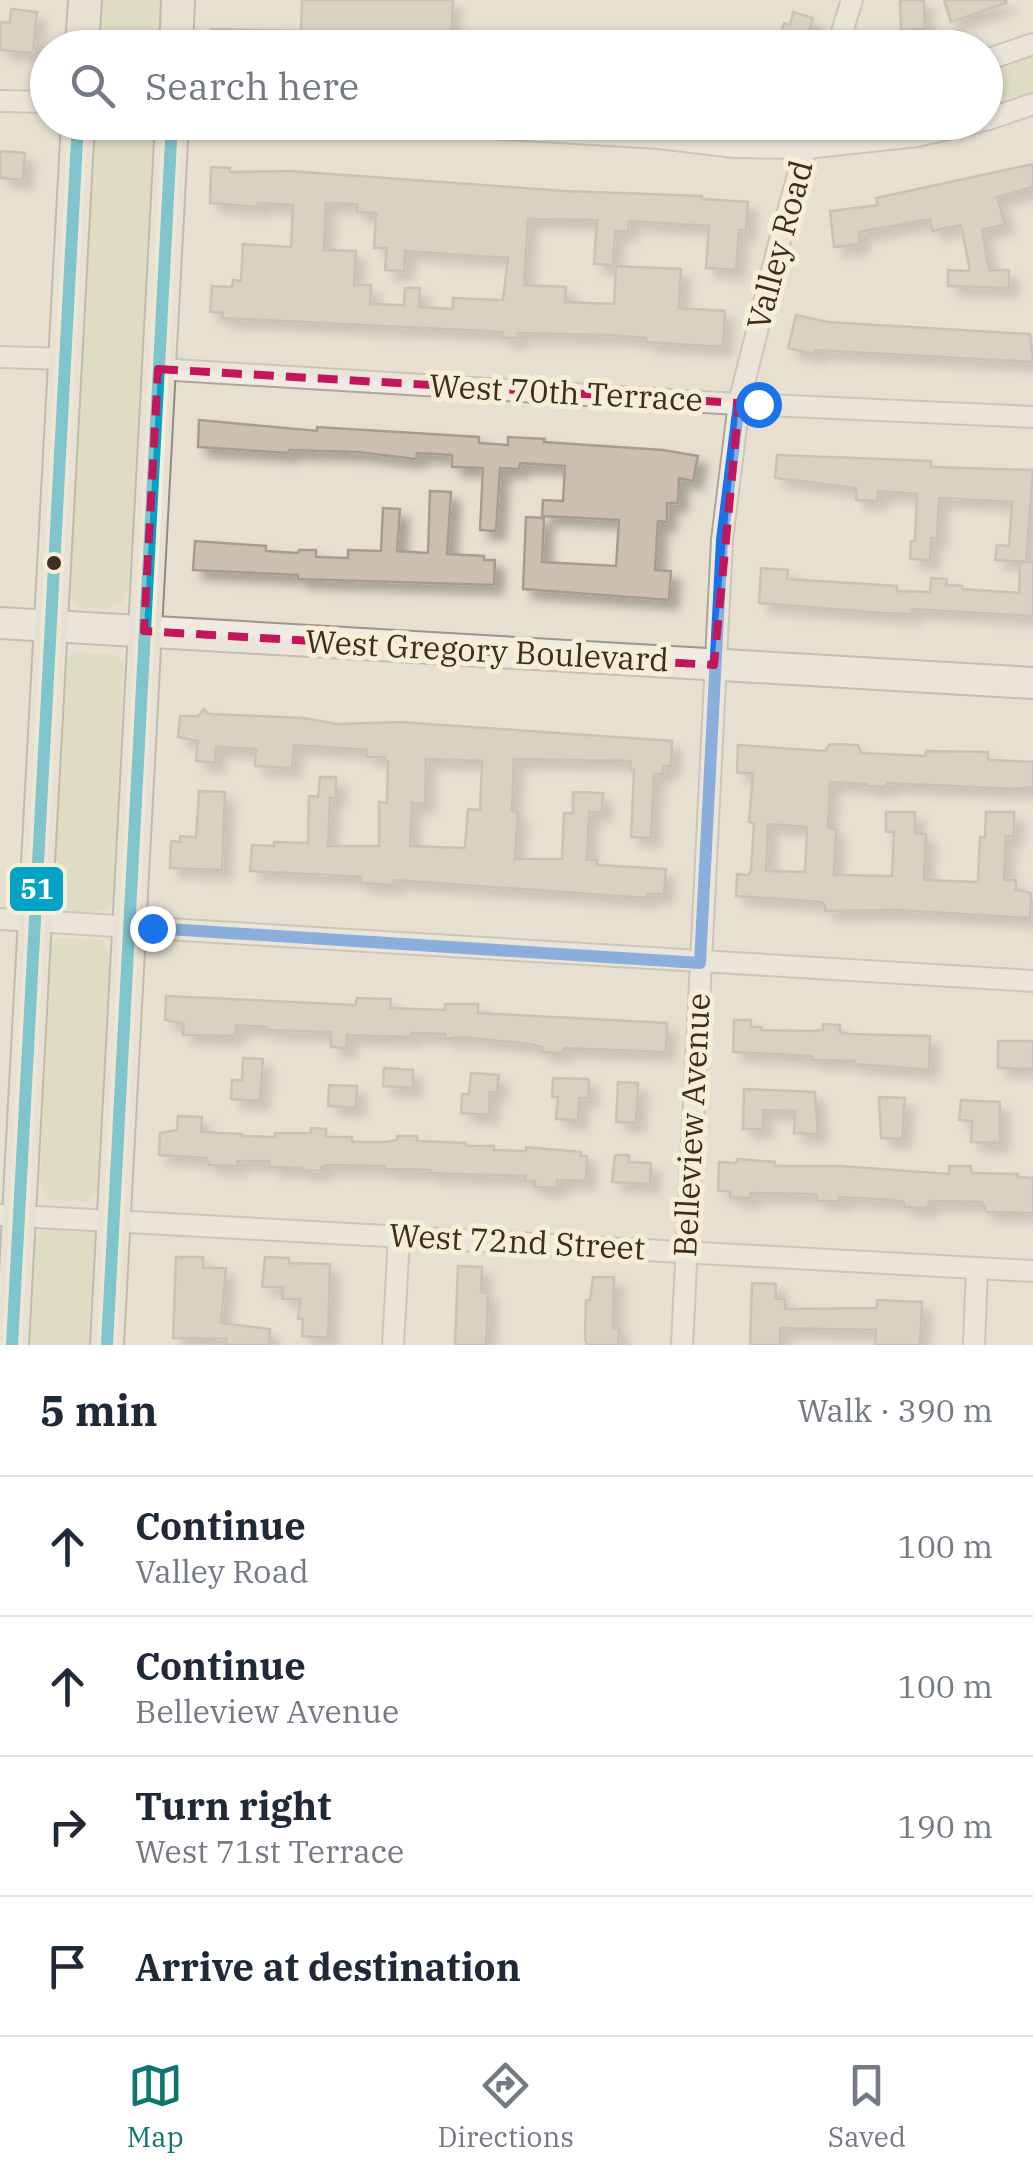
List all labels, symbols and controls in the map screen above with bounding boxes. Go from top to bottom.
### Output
search box [30,30,1003,140]
icon: search [65,58,120,113]
text: Search here [145,61,359,110]
street label: Valley Road [736,155,822,334]
street label: West 70th Terrace [428,364,704,420]
route start [736,382,782,428]
unlabelled marker [44,553,64,573]
street label: West Gregory Boulevard [304,620,670,680]
line badge: 51 [8,865,65,913]
text: 51 [20,870,54,907]
route end [130,906,176,952]
street label: Belleview Avenue [663,992,719,1258]
street label: West 72nd Street [388,1213,646,1269]
text: 5 min [40,1383,158,1438]
text: Walk · 390 m [797,1389,993,1431]
text: Continue [135,1501,306,1550]
icon: ahead [40,1519,95,1574]
text: 100 m [897,1525,993,1567]
text: Valley Road [135,1550,309,1592]
text: Continue [135,1641,306,1690]
icon: ahead [40,1659,95,1714]
text: 100 m [897,1665,993,1707]
text: Belleview Avenue [135,1690,399,1732]
text: Turn right [135,1781,331,1830]
icon: right [40,1799,95,1854]
text: 190 m [897,1805,993,1847]
text: West 71st Terrace [135,1830,404,1872]
icon: arrive [40,1939,95,1994]
text: Arrive at destination [135,1942,521,1991]
tab: Map [127,2058,184,2155]
tab: Directions [437,2058,574,2155]
tab: Saved [828,2058,906,2155]

